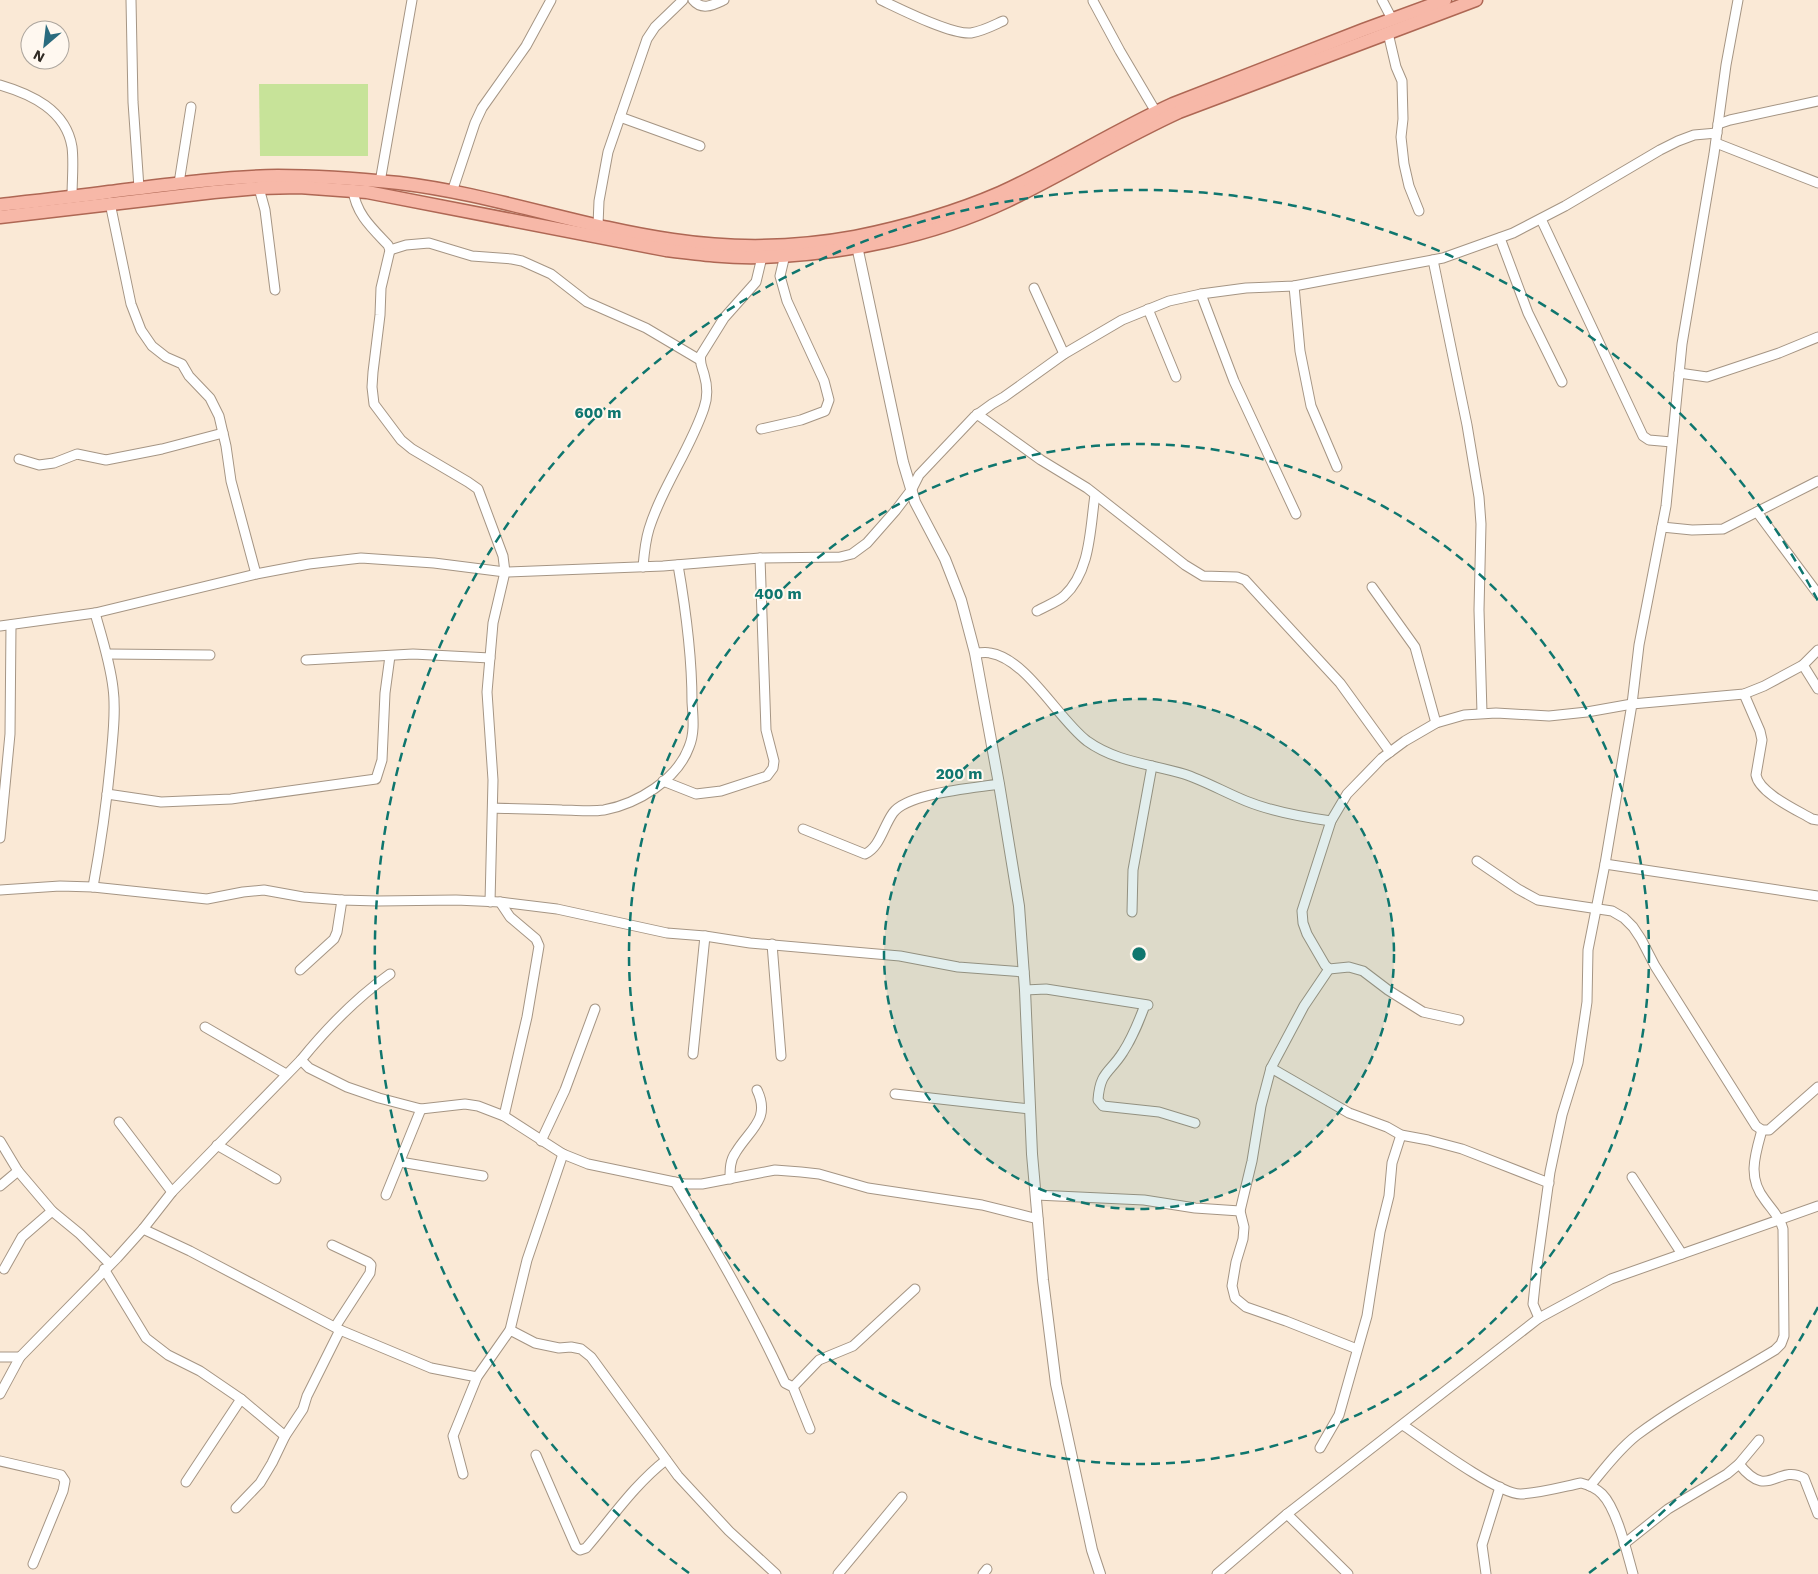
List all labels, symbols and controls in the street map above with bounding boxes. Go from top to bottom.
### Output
north arrow [20,20,70,70]
text: N [31,47,47,66]
text: 600 m [575,404,621,422]
text: 400 m [754,585,802,603]
text: 200 m [936,765,982,783]
centre of rings [1130,945,1148,963]

